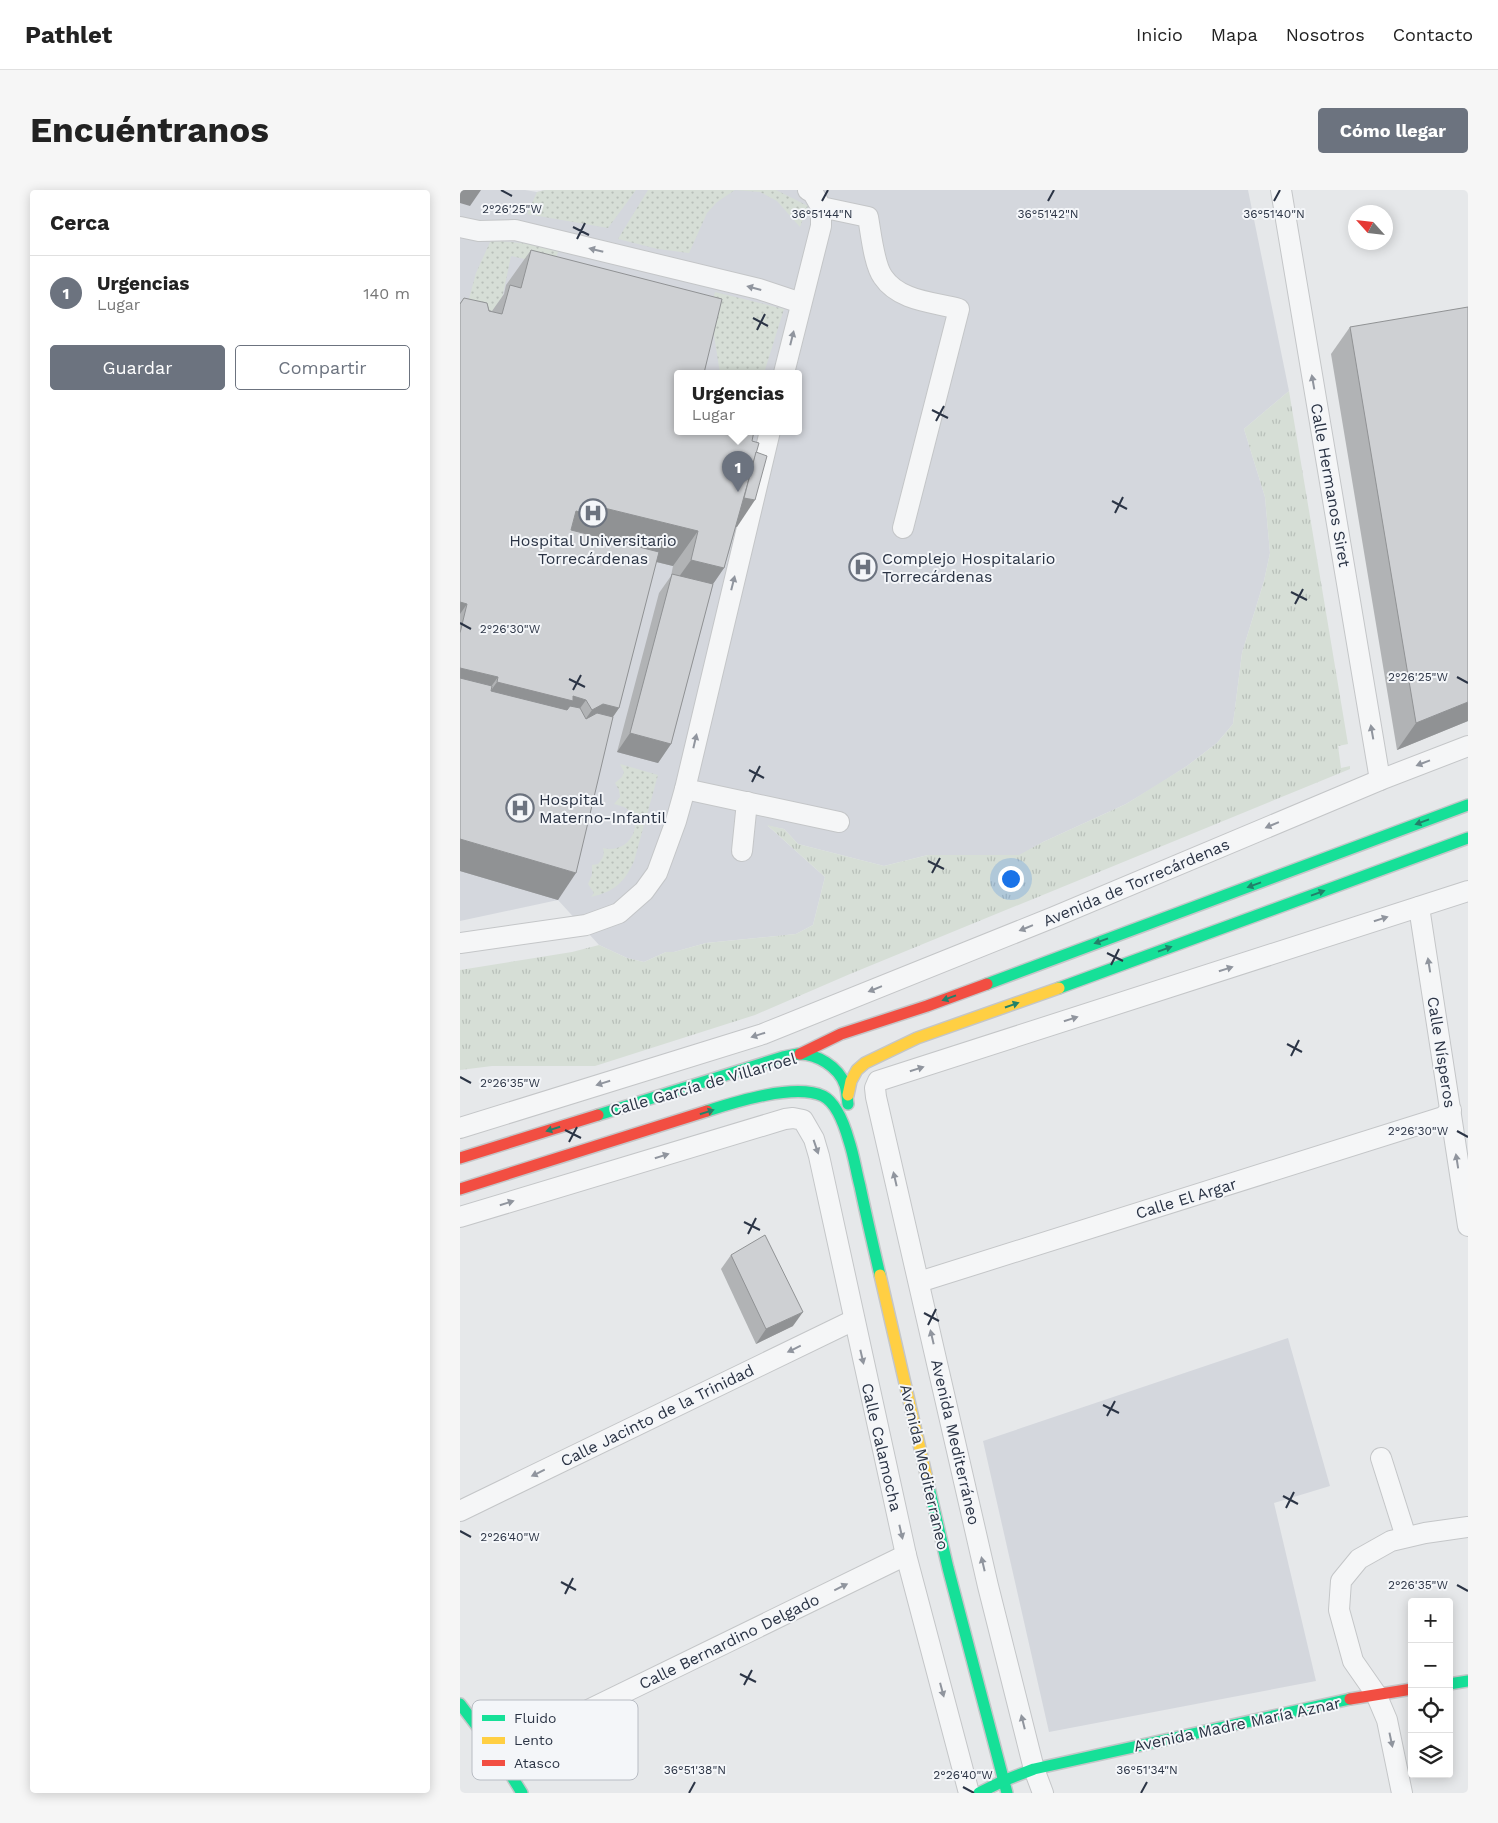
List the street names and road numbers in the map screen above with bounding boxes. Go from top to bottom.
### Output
street label: Calle Hermanos Siret [1307,402,1354,569]
street label: Avenida de Torrecárdenas [1040,835,1232,930]
street label: Calle Nísperos [1423,995,1460,1109]
street label: Calle García de Villarroel [608,1049,799,1120]
street label: Calle El Argar [1133,1174,1239,1223]
street label: Avenida Mediterráneo [927,1357,984,1527]
street label: Calle Jacinto de la Trinidad [557,1360,757,1471]
street label: Calle Calamocha [857,1381,906,1513]
street label: Avenida Mediterraneo [896,1382,953,1552]
street label: Calle Bernardino Delgado [636,1589,822,1693]
street label: Avenida Madre María Aznar [1132,1693,1343,1756]

